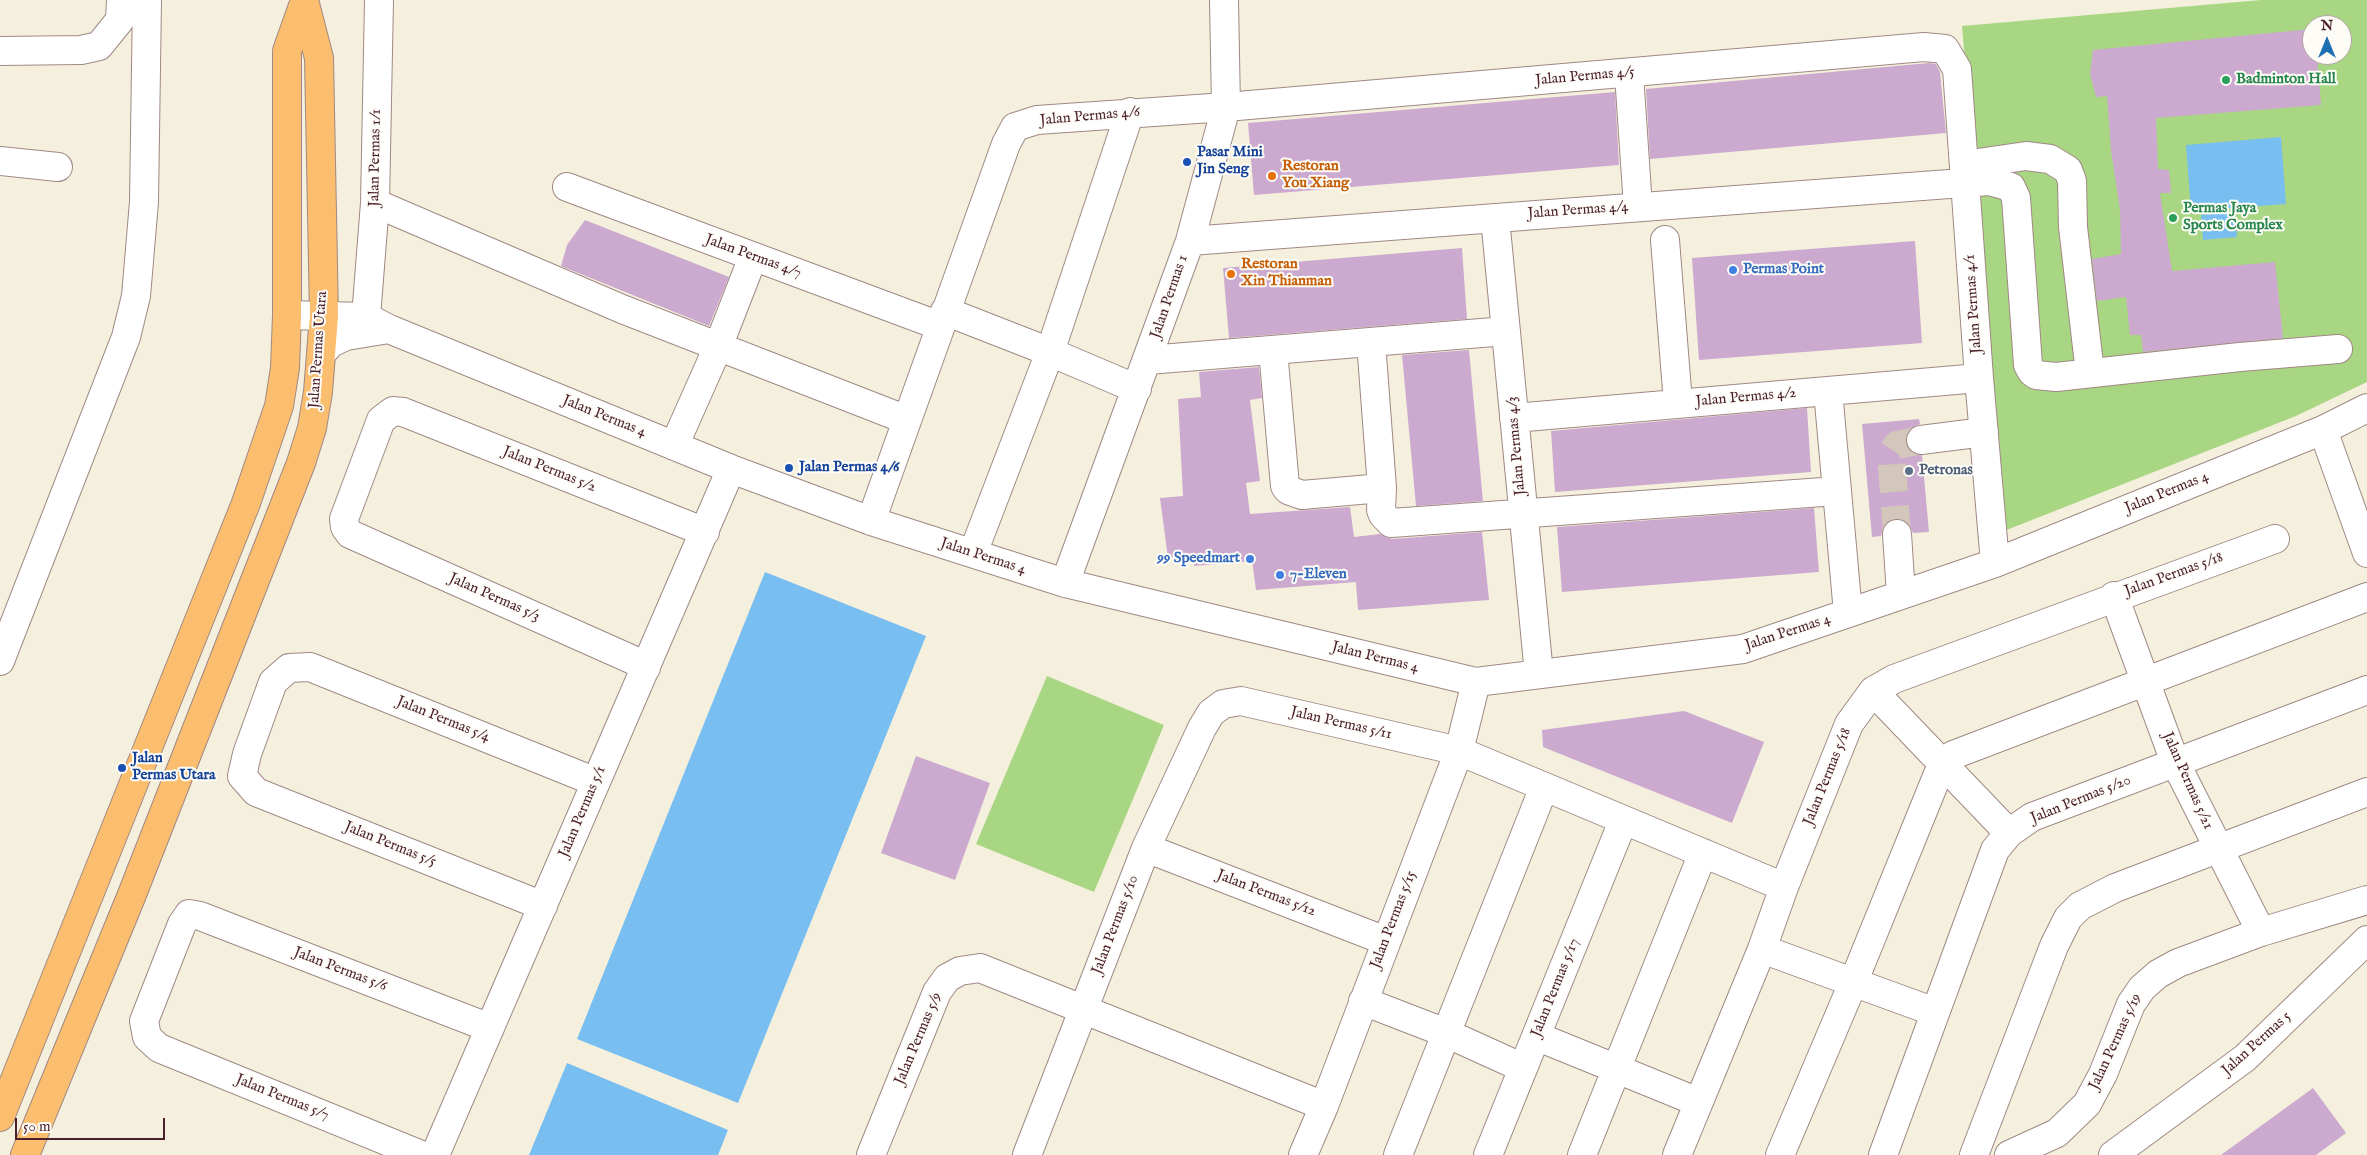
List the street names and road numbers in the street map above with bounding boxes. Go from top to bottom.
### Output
street label: Jalan Permas 4/5 [1535,64,1635,90]
street label: Jalan Permas 4/6 [1039,104,1141,130]
street label: Jalan Permas 1/1 [366,109,386,207]
street label: Jalan Permas 4/4 [1527,199,1629,223]
street label: Jalan Permas 4/7 [702,231,804,283]
street label: Jalan Permas 1 [1147,253,1193,341]
street label: Jalan Permas 4/1 [1962,254,1986,354]
street label: Jalan Permas Utara [306,291,332,409]
street label: Jalan Permas 4/2 [1695,385,1797,411]
street label: Jalan Permas 4 [559,392,649,442]
street label: Jalan Permas 4/3 [1504,396,1530,496]
street label: Jalan Permas 5/2 [500,443,598,497]
street label: Jalan Permas 4 [2122,468,2212,518]
street label: Jalan Permas 4 [938,535,1028,579]
street label: Jalan Permas 5/18 [2122,549,2226,601]
street label: Jalan Permas 5/3 [446,570,542,626]
street label: Jalan Permas 4 [1743,611,1833,655]
street label: Jalan Permas 4 [1330,639,1420,677]
street label: Jalan Permas 5/4 [394,693,492,747]
street label: Jalan Permas 5/11 [1289,704,1393,744]
street label: Jalan Permas 5/18 [1800,726,1856,828]
street label: Jalan Permas 5/21 [2158,730,2216,832]
street label: Jalan Permas 5/1 [556,764,610,860]
street label: Jalan Permas 5/20 [2028,772,2134,828]
street label: Jalan Permas 5/5 [341,818,439,872]
street label: Jalan Permas 5/12 [1214,867,1318,921]
street label: Jalan Permas 5/15 [1367,869,1421,971]
street label: Jalan Permas 5/10 [1089,873,1143,977]
street label: Jalan Permas 5/17 [1528,936,1584,1040]
street label: Jalan Permas 5/6 [291,944,389,996]
street label: Jalan Permas 5/9 [891,990,947,1088]
street label: Jalan Permas 5/19 [2086,991,2146,1093]
street label: Jalan Permas 5 [2219,1008,2295,1080]
street label: Jalan Permas 5/7 [233,1071,331,1125]

